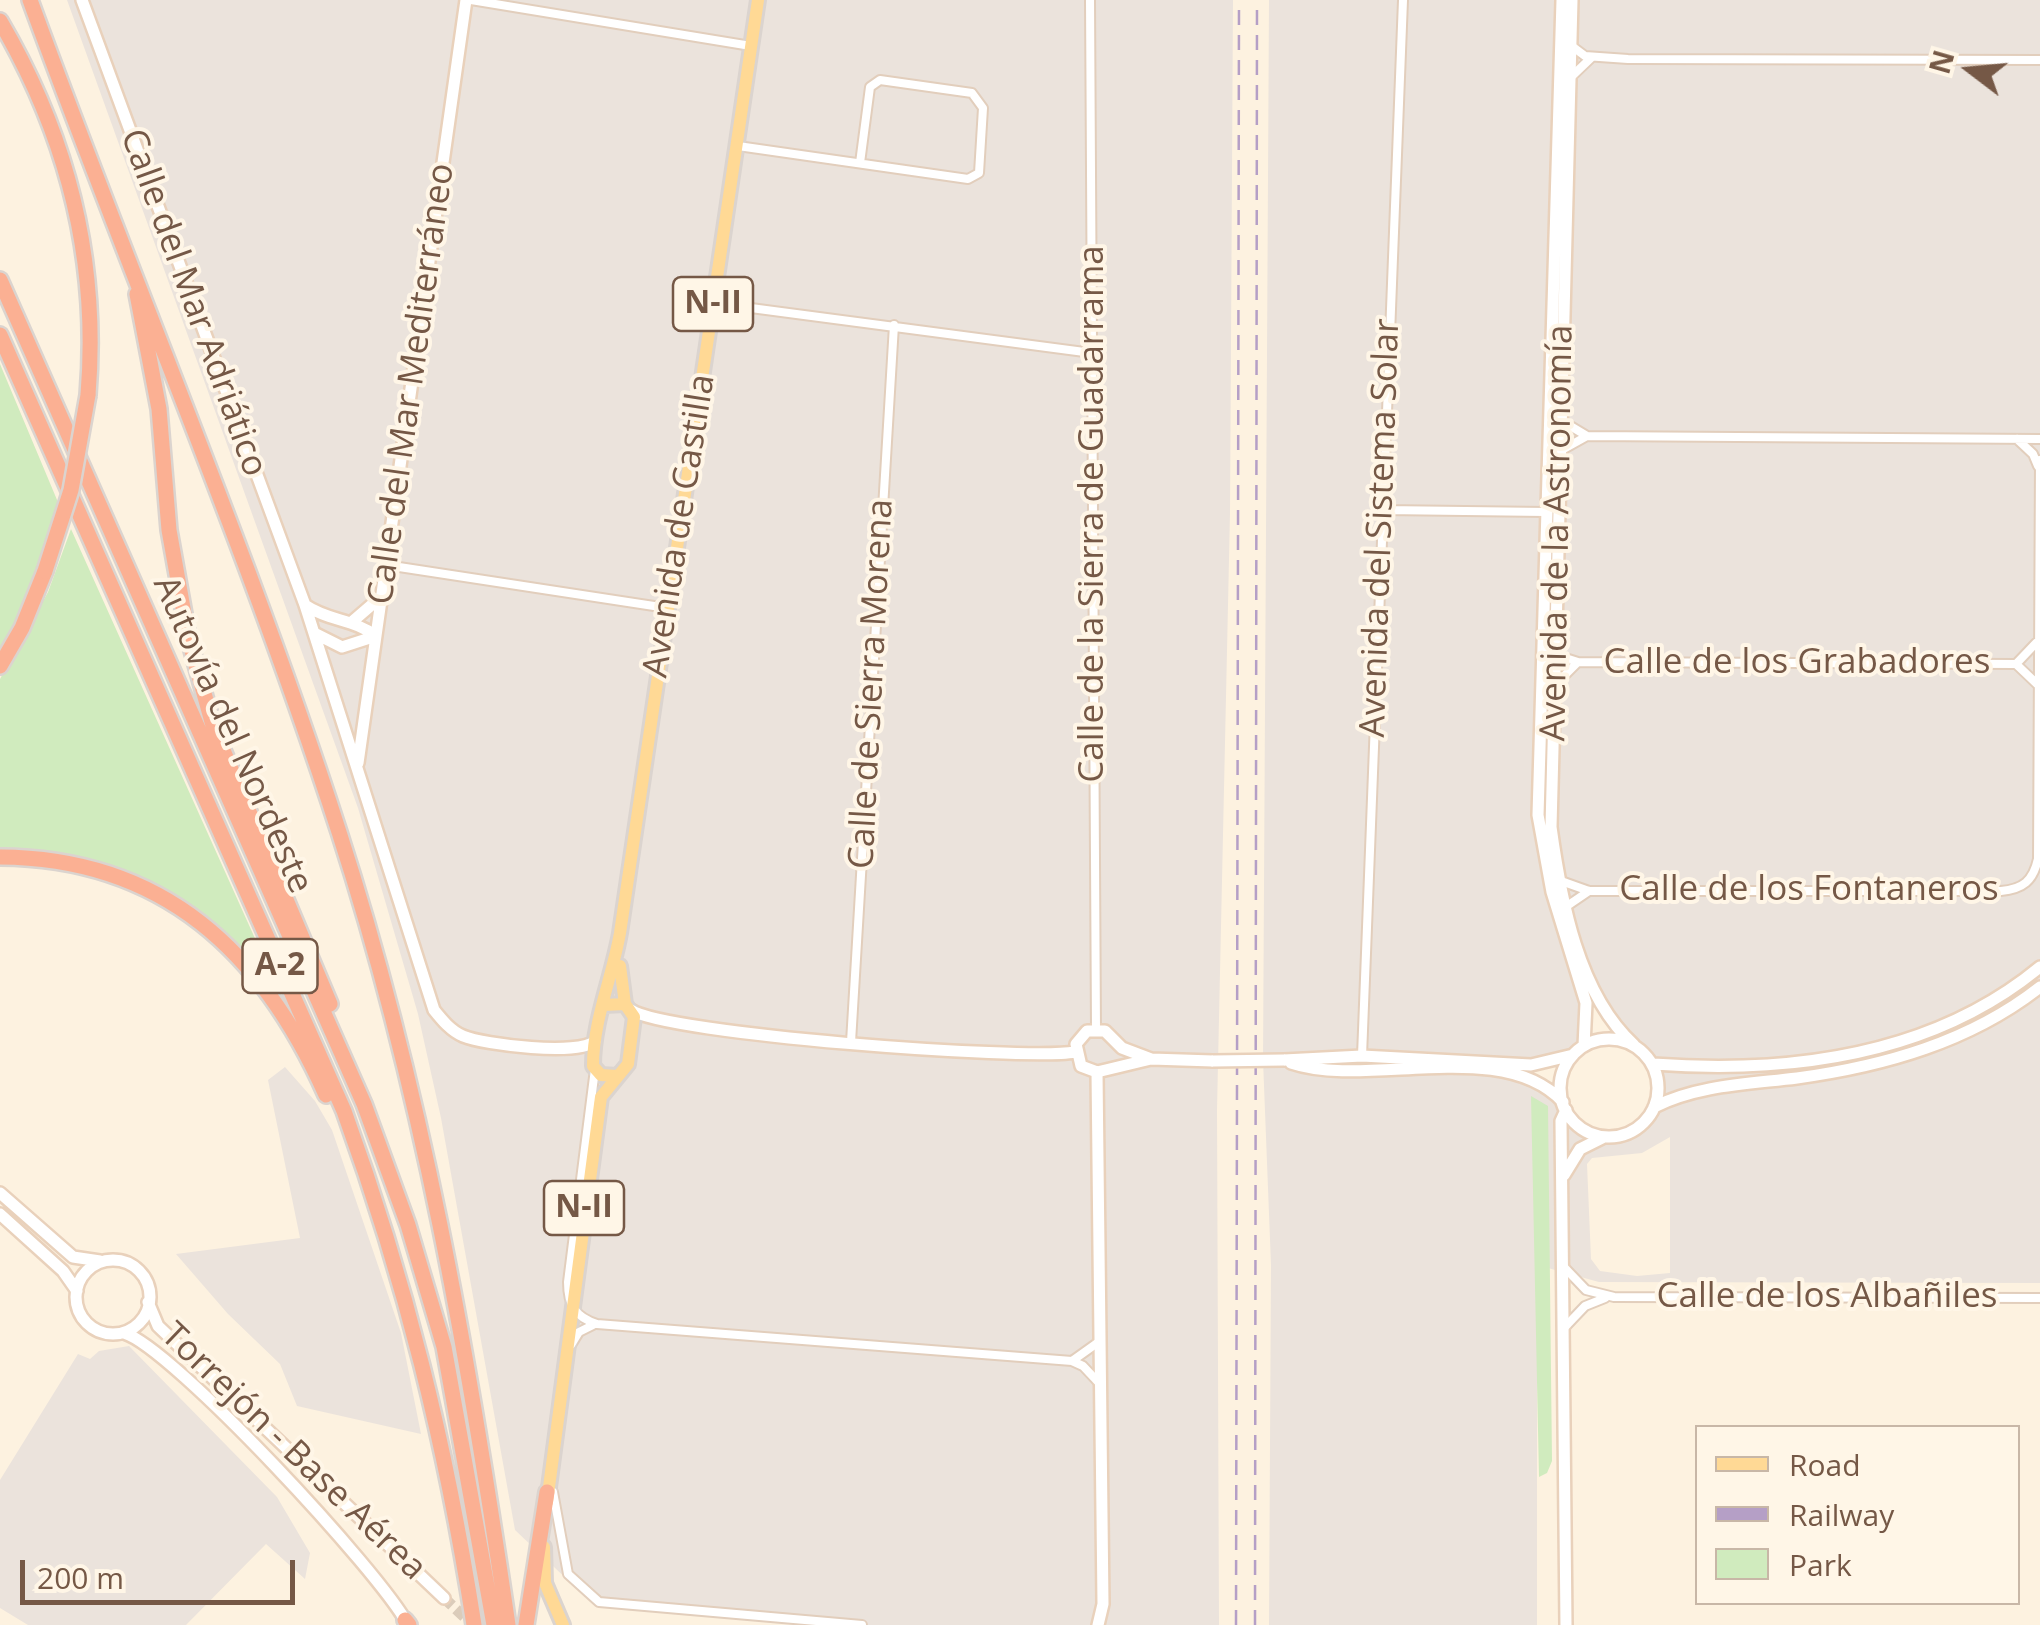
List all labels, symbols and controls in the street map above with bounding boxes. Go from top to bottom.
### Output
north arrow [1920,20,2020,120]
text: N [1920,46,1963,78]
street label: Calle del Mar Adriático [111,124,275,482]
street label: Calle del Mar Mediterráneo [360,161,464,607]
street label: Calle de la Sierra de Guadarrama [1072,245,1114,783]
road number: N-II [673,277,753,331]
street label: Avenida del Sistema Solar [1353,318,1409,738]
street label: Avenida de la Astronomía [1533,324,1583,742]
street label: Avenida de Castilla [635,371,725,681]
street label: Calle de Sierra Morena [841,498,903,870]
street label: Autovía del Nordeste [143,570,321,900]
street label: Calle de los Grabadores [1604,642,1990,684]
street label: Calle de los Fontaneros [1619,869,1999,911]
road number: A-2 [242,939,318,993]
road number: N-II [544,1181,624,1235]
street label: Calle de los Albañiles [1656,1276,1998,1318]
street label: Torrejón - Base Aérea [152,1315,434,1589]
legend [1695,1425,2020,1605]
text: Road [1789,1444,1861,1485]
text: Railway [1789,1494,1894,1535]
scale bar [25,1540,300,1602]
text: Park [1789,1544,1852,1585]
text: 200 m [37,1557,124,1598]

